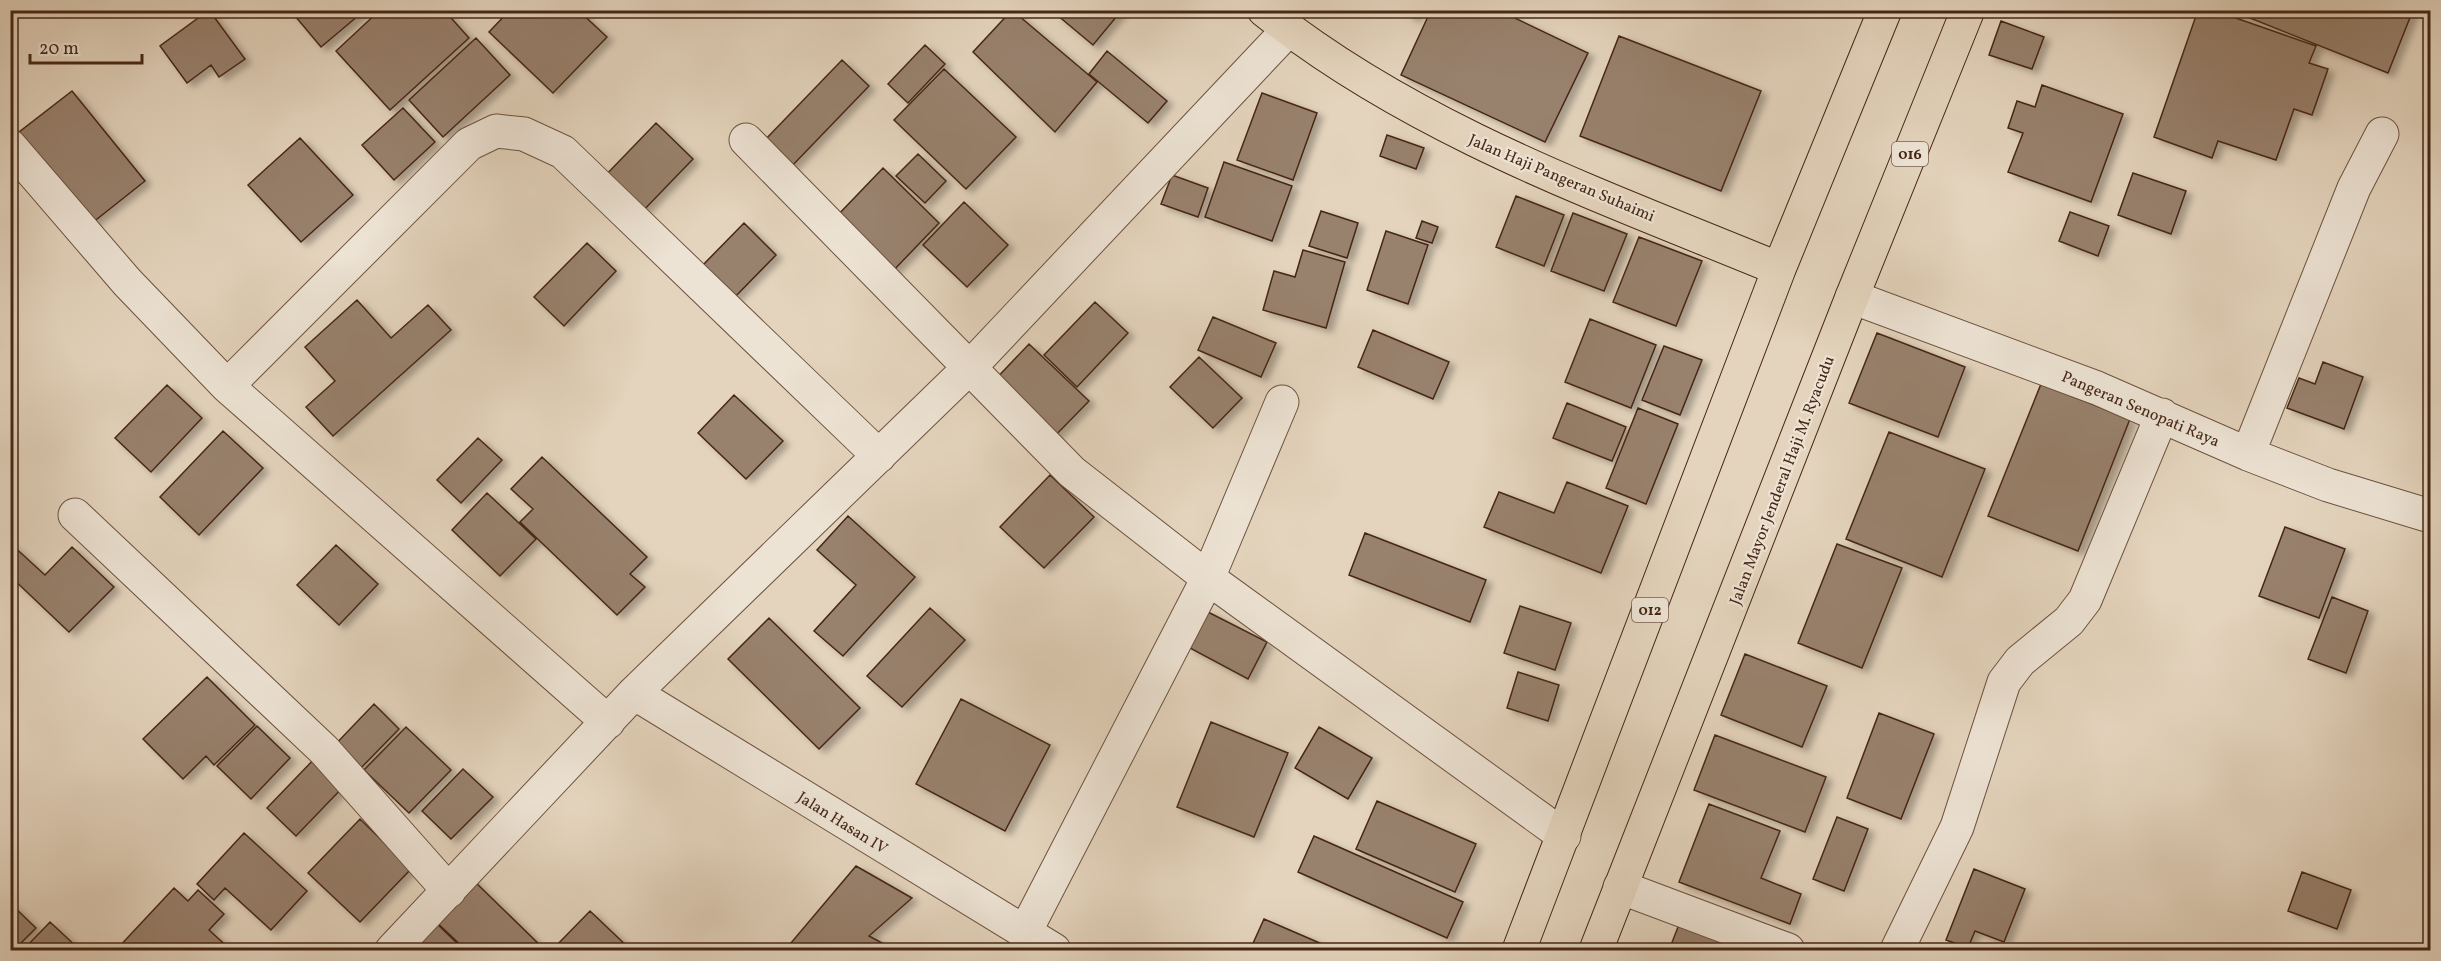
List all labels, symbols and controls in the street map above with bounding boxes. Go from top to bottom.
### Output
scale bar [30,27,142,65]
text: 20 m [39,37,79,62]
street label: Jalan Haji Pangeran Suhaimi [1465,130,1658,228]
road number: 016 [1892,142,1928,166]
street label: Jalan Mayor Jenderal Haji M. Ryacudu [1725,353,1841,608]
street label: Pangeran Senopati Raya [2058,366,2223,453]
road number: 012 [1632,598,1668,622]
street label: Jalan Hasan IV [792,787,891,860]

